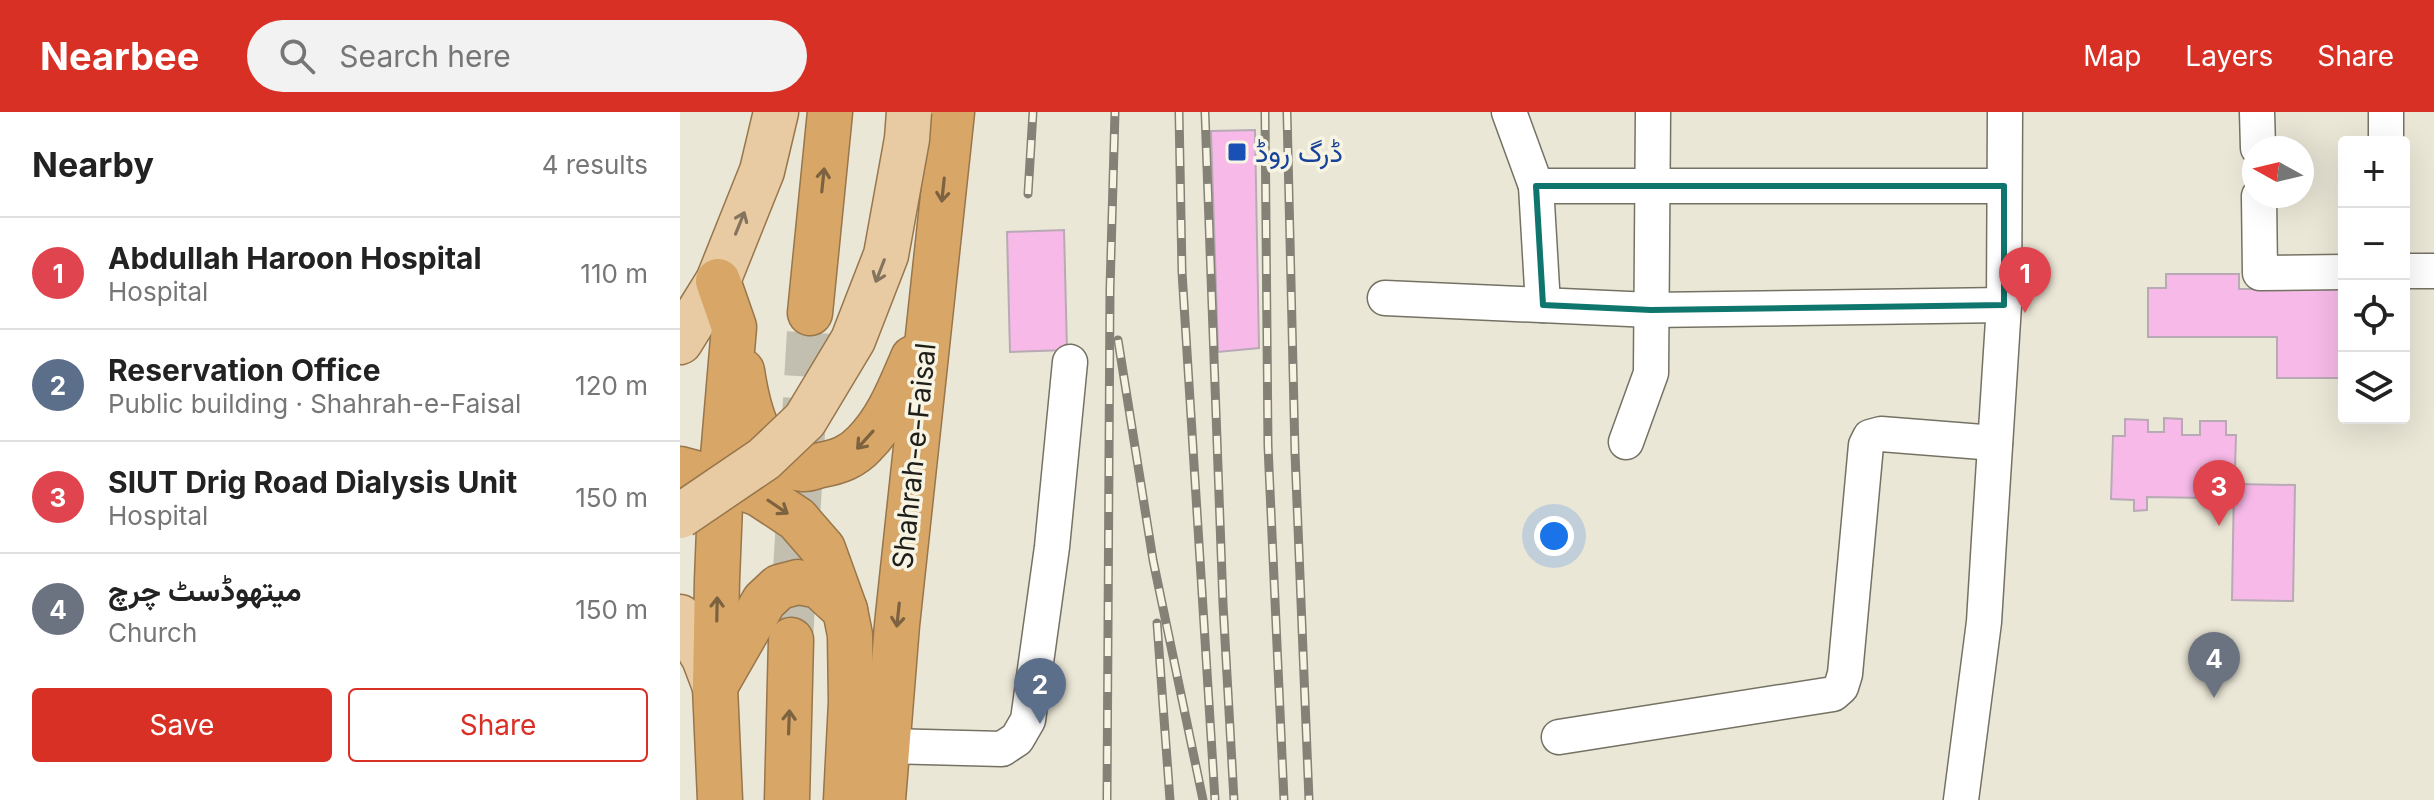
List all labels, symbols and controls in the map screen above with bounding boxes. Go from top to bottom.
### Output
search box [247,20,807,92]
text: Nearbee [40,33,199,79]
icon: search [275,34,319,78]
text: Search here [339,38,511,74]
text: Map [2083,39,2141,73]
text: Layers [2185,39,2273,73]
text: Share [2317,39,2394,73]
place label: ڈرگ روڈ [1255,135,1343,170]
north arrow [2242,136,2314,208]
map controls [2338,136,2410,424]
button: + [2338,136,2410,208]
marker: ڈرگ روڈ [1226,141,1248,163]
text: Nearby [32,144,154,185]
text: 4 results [542,149,648,180]
one-way arrow [816,167,831,194]
one-way arrow [935,176,950,202]
button: − [2338,208,2410,280]
one-way arrow [734,211,748,236]
text: Abdullah Haroon Hospital [108,240,482,276]
pin: 1 [1999,247,2051,313]
text: 1 [52,258,64,289]
text: 110 m [580,258,648,289]
one-way arrow [872,258,886,283]
text: Hospital [108,276,208,307]
button: locate [2338,280,2410,352]
street label: Shahrah-e-Faisal [885,341,943,571]
text: Reservation Office [108,352,381,388]
button: layers [2338,352,2410,424]
text: 2 [50,370,66,401]
text: 120 m [575,370,648,401]
text: Public building · Shahrah-e-Faisal [108,388,521,419]
one-way arrow [856,430,875,450]
pin: 3 [2193,460,2245,526]
text: SIUT Drig Road Dialysis Unit [108,464,517,500]
text: 3 [50,482,66,513]
text: 150 m [575,482,648,513]
one-way arrow [767,498,789,515]
text: Hospital [108,500,208,531]
your location [1534,516,1574,556]
text: میتھوڈسٹ چرچ [108,572,302,608]
text: 4 [49,594,67,625]
text: 150 m [575,594,648,625]
one-way arrow [709,596,724,623]
one-way arrow [890,601,905,628]
text: Church [108,617,197,648]
pin: 4 [2188,632,2240,698]
pin: 2 [1014,658,1066,724]
button: Save [32,688,332,762]
button: Share [348,688,648,762]
one-way arrow [781,709,796,736]

